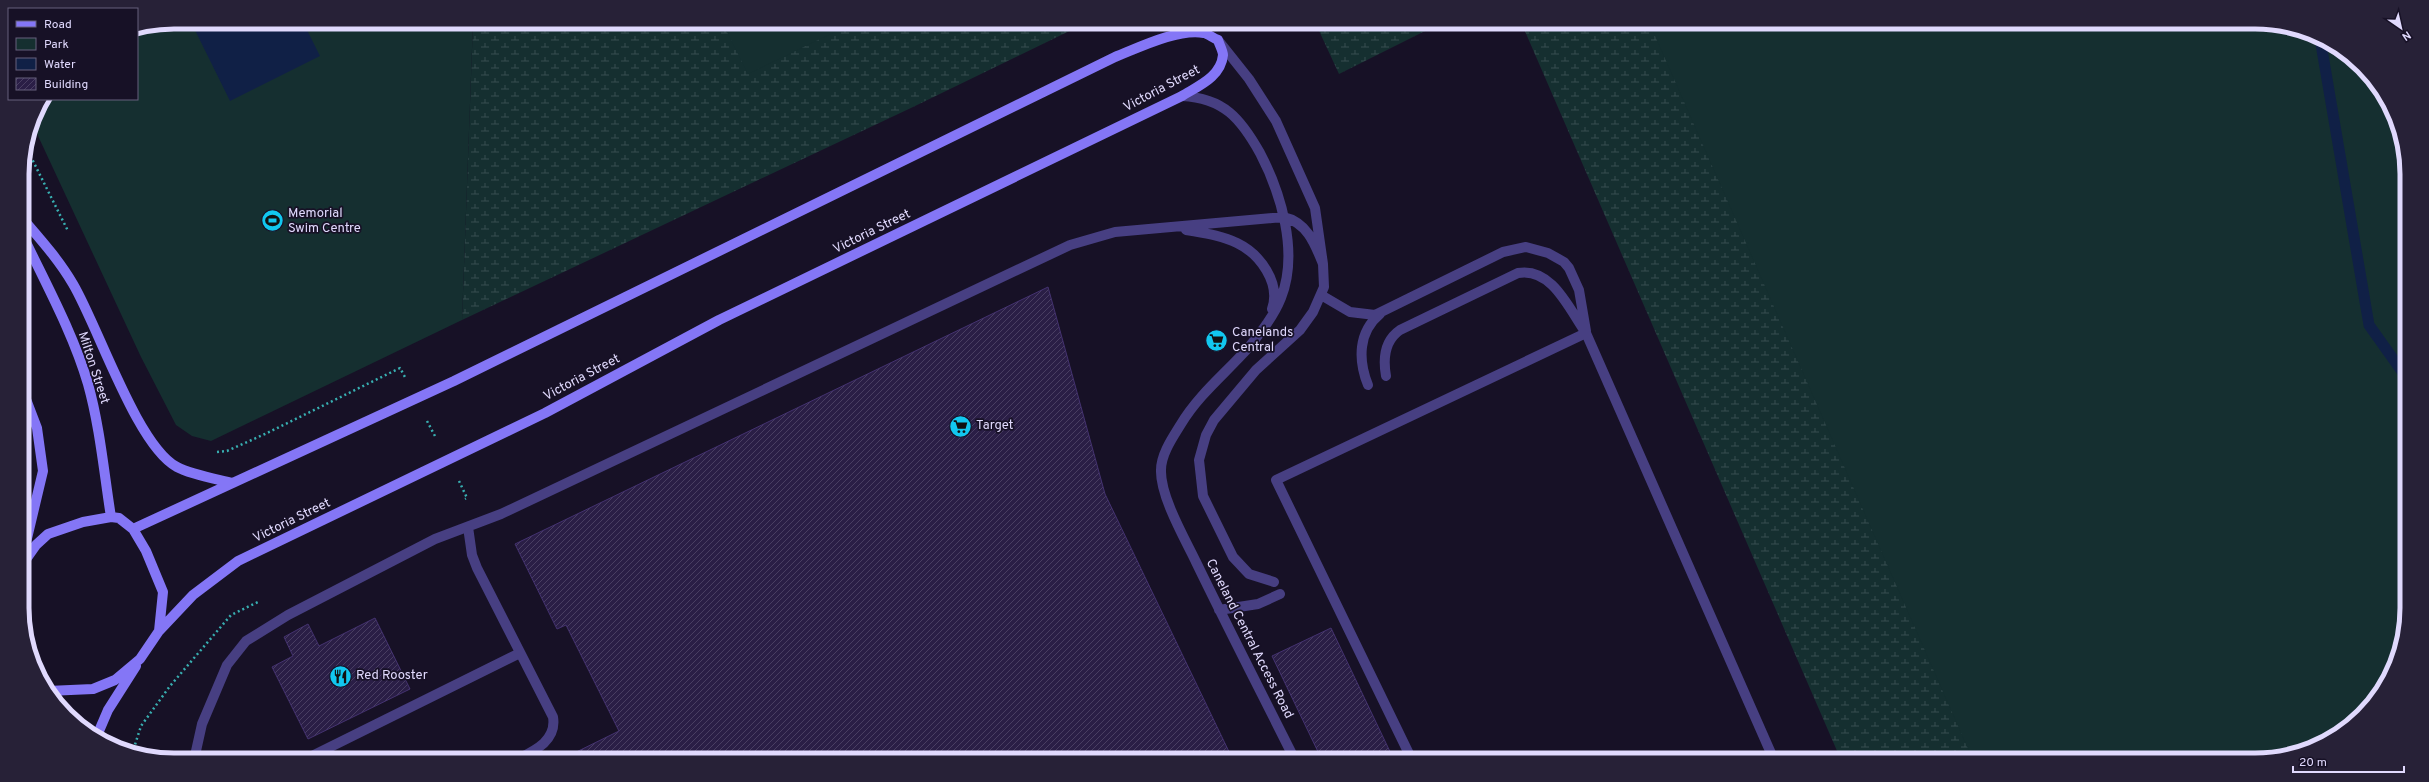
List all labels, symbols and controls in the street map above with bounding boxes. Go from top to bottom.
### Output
legend [8,8,138,100]
north arrow [2381,8,2421,48]
text: Road [44,17,72,33]
text: N [2399,27,2413,43]
text: Park [44,37,69,53]
text: Water [44,57,76,73]
street label: Victoria Street [1121,62,1203,116]
text: Building [44,77,88,93]
place label: Memorial Swim Centre [288,206,361,237]
street label: Victoria Street [831,206,913,258]
sports icon: Memorial Swim Centre [259,208,285,234]
place label: Canelands Central [1232,325,1293,356]
supermarket icon: Canelands Central [1203,327,1229,353]
street label: Milton Street [74,330,112,406]
street label: Victoria Street [541,351,623,405]
supermarket icon: Target [948,413,974,439]
place label: Target [976,418,1014,434]
street label: Victoria Street [251,495,333,547]
street label: Caneland Central Access Road [1202,557,1296,721]
restaurant icon: Red Rooster [328,663,354,689]
place label: Red Rooster [356,668,428,684]
scale bar [2293,748,2404,774]
text: 20 m [2299,755,2327,771]

